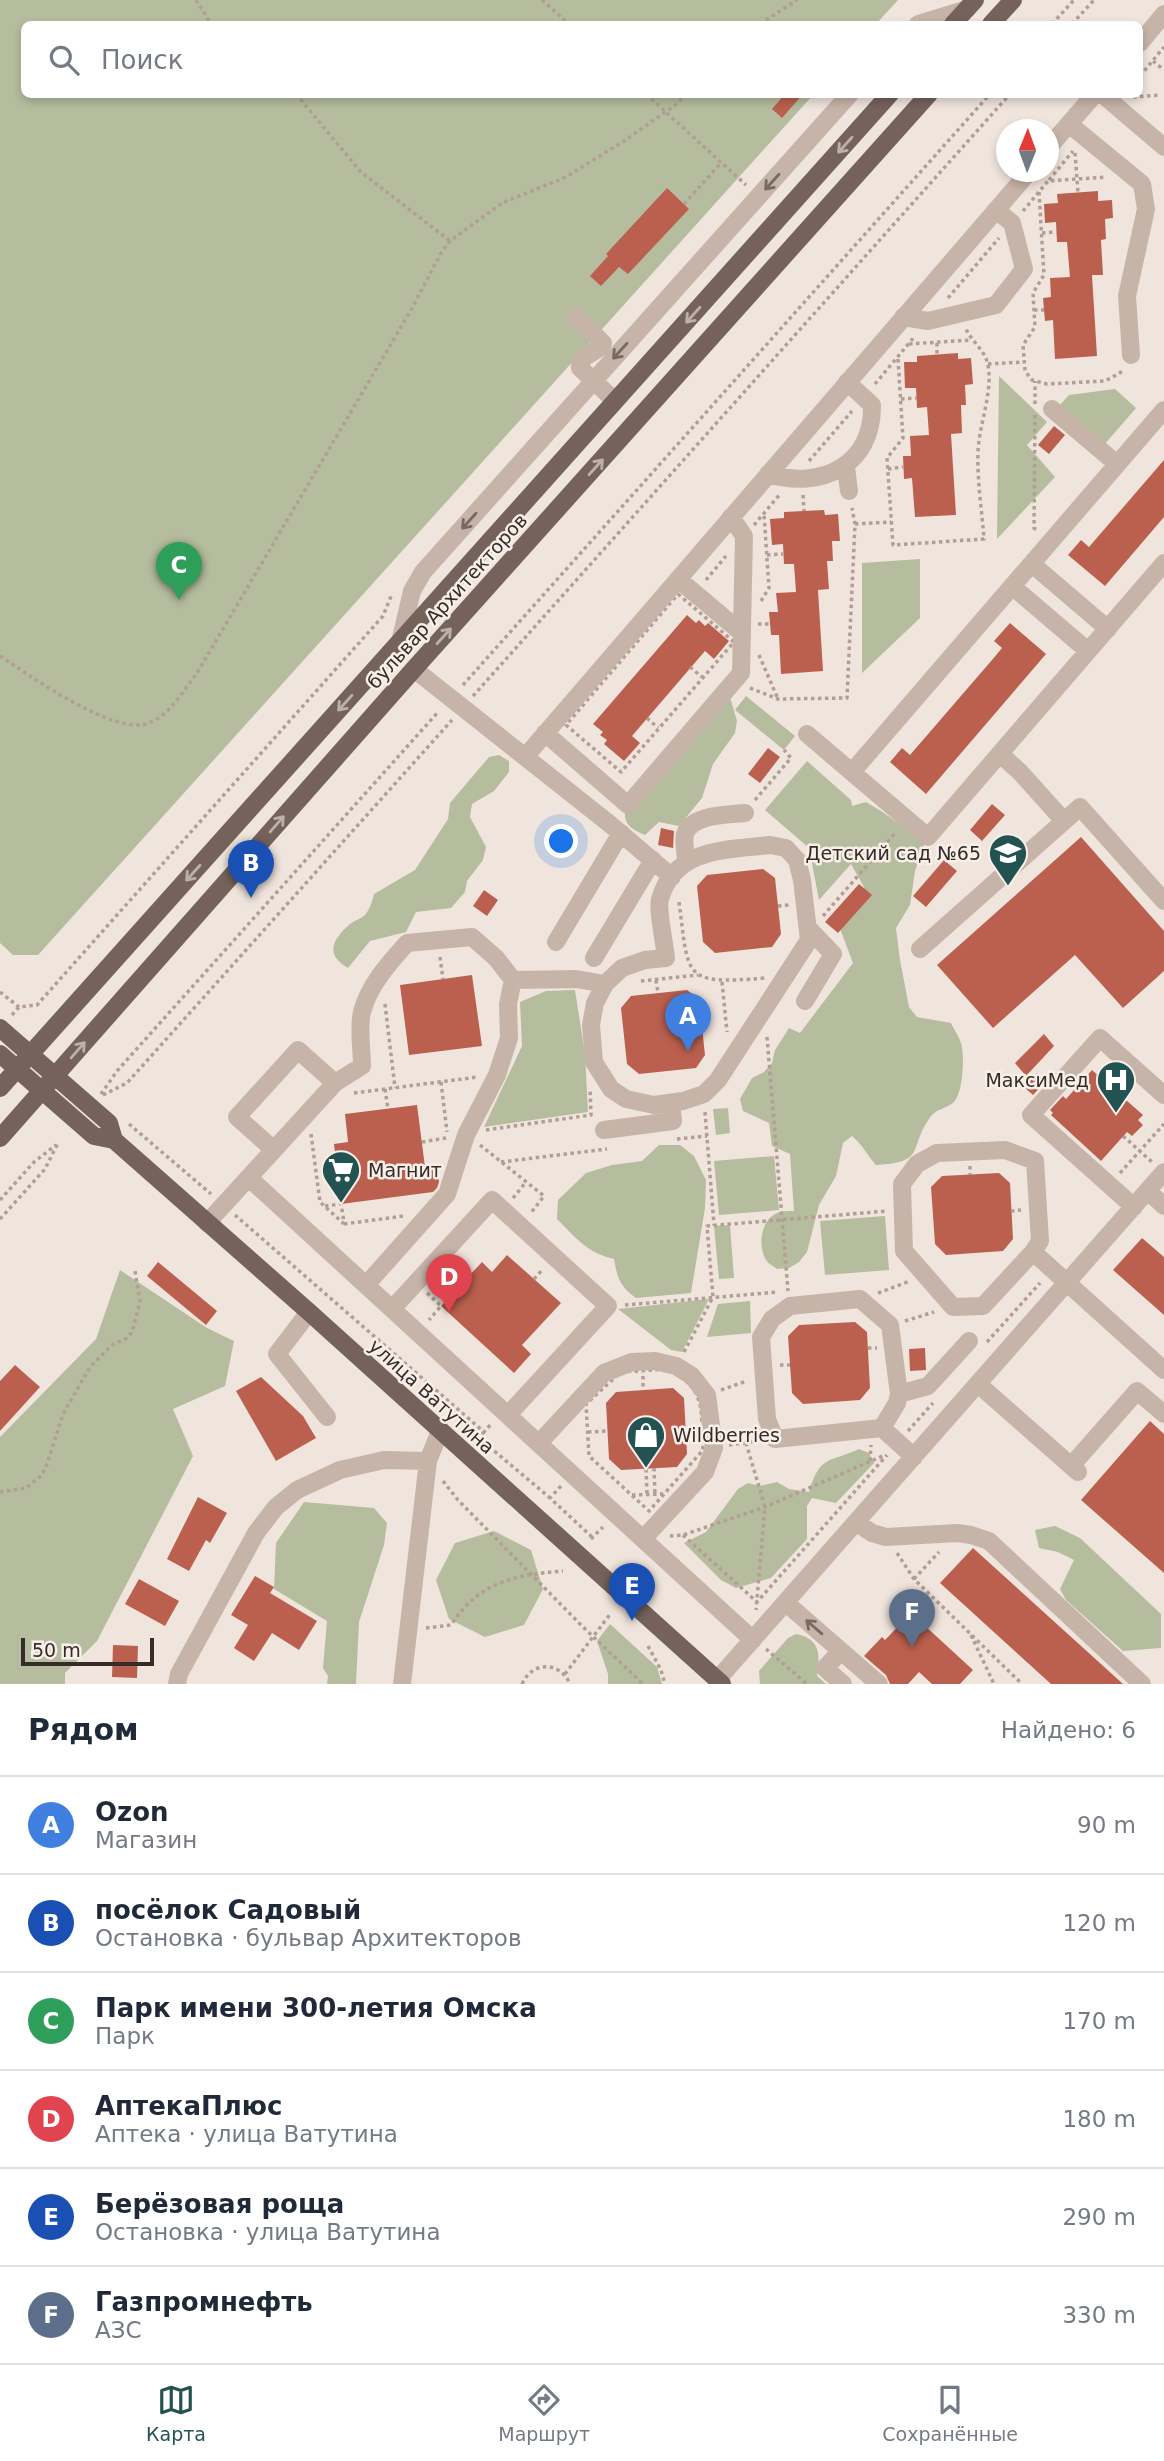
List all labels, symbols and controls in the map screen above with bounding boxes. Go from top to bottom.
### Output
search box [21,21,1143,98]
icon: search [45,41,83,79]
text: Поиск [101,45,183,75]
north arrow [996,119,1059,182]
one-way arrow [837,136,853,154]
one-way arrow [764,173,780,191]
one-way arrow [685,306,701,324]
one-way arrow [612,342,628,360]
one-way arrow [588,459,605,476]
street label: бульвар Архитекторов [363,509,531,693]
one-way arrow [460,512,477,529]
pin: C [156,542,202,600]
one-way arrow [436,627,452,645]
one-way arrow [337,694,353,712]
one-way arrow [269,816,285,834]
your location [544,824,578,858]
school or university icon: Детский сад №65 [987,832,1029,887]
pin: B [228,840,274,898]
place label: Детский сад №65 [806,842,981,864]
one-way arrow [185,863,201,881]
pin: A [665,993,711,1051]
one-way arrow [70,1041,86,1059]
hospital icon: МаксиМед [1095,1059,1137,1114]
place label: МаксиМед [985,1069,1089,1091]
supermarket icon: Магнит [320,1149,362,1204]
place label: Магнит [368,1159,442,1181]
pin: D [426,1254,472,1312]
street label: улица Ватутина [365,1334,499,1458]
shop icon: Wildberries [625,1414,667,1469]
place label: Wildberries [673,1424,780,1446]
pin: E [609,1563,655,1621]
pin: F [889,1589,935,1647]
one-way arrow [805,1619,823,1635]
scale bar [21,1635,154,1667]
text: 50 m [32,1639,81,1661]
text: Рядом [28,1712,139,1747]
text: Найдено: 6 [1001,1717,1136,1743]
text: Ozon [95,1797,169,1827]
text: A [42,1812,60,1838]
text: 90 m [1077,1812,1136,1838]
text: Магазин [95,1827,197,1853]
text: посёлок Садовый [95,1895,361,1925]
text: B [42,1910,60,1936]
text: 120 m [1062,1910,1136,1936]
text: Остановка · бульвар Архитекторов [95,1925,521,1951]
text: Парк имени 300-летия Омска [95,1993,537,2023]
text: C [43,2008,59,2034]
text: 170 m [1062,2008,1136,2034]
text: Парк [95,2023,155,2049]
text: АптекаПлюс [95,2091,282,2121]
text: D [41,2106,61,2132]
text: 180 m [1062,2106,1136,2132]
text: Аптека · улица Ватутина [95,2121,398,2147]
text: Берёзовая роща [95,2189,344,2219]
text: E [43,2204,59,2230]
text: 290 m [1062,2204,1136,2230]
text: Остановка · улица Ватутина [95,2219,441,2245]
text: Газпромнефть [95,2287,313,2317]
text: F [43,2302,59,2328]
text: 330 m [1062,2302,1136,2328]
text: АЗС [95,2317,142,2343]
tab: Карта [146,2381,206,2445]
tab: Маршрут [498,2381,590,2445]
tab: Сохранённые [882,2381,1018,2445]

